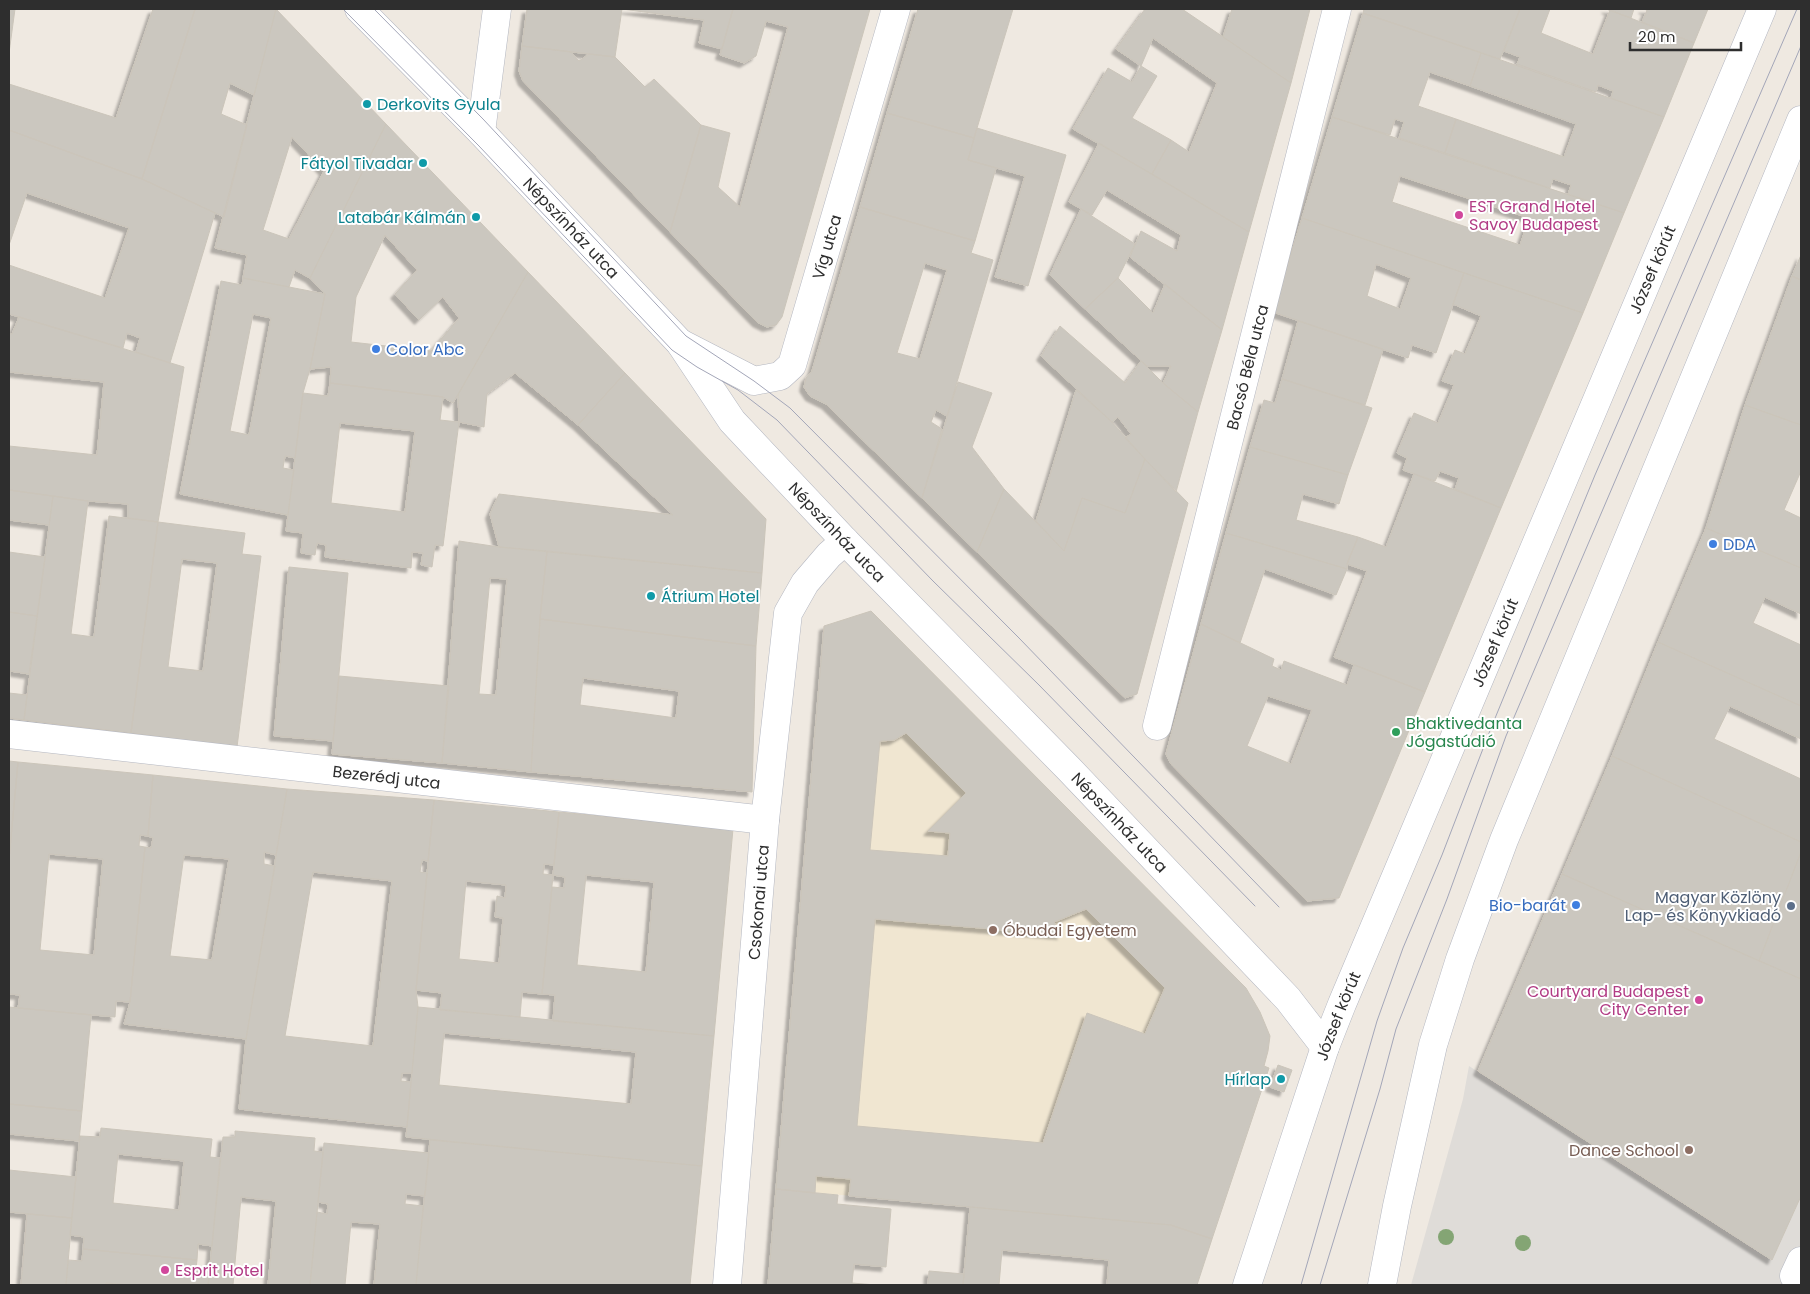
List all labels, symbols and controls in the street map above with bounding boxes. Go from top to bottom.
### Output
scale bar [1630,20,1741,52]
text: 20 m [1638,26,1676,47]
place label: Derkovits Gyula [377,93,501,116]
marker: Derkovits Gyula [361,98,373,110]
place label: Fátyol Tivadar [301,152,413,175]
marker: Fátyol Tivadar [417,157,429,169]
street label: Népszínház utca [518,173,624,284]
place label: EST Grand Hotel Savoy Budapest [1469,195,1598,236]
place label: Latabár Kálmán [338,206,466,229]
marker: EST Grand Hotel Savoy Budapest [1453,209,1465,221]
marker: Latabár Kálmán [470,211,482,223]
street label: Víg utca [807,212,847,282]
street label: József körút [1624,222,1682,318]
street label: Bacsó Béla utca [1221,302,1274,432]
place label: Color Abc [386,338,465,361]
marker: Color Abc [370,343,382,355]
street label: Népszínház utca [783,477,890,588]
place label: DDA [1723,533,1757,556]
marker: DDA [1707,538,1719,550]
place label: Átrium Hotel [661,585,760,608]
marker: Átrium Hotel [645,590,657,602]
street label: József körút [1466,595,1524,691]
place label: Bhaktivedanta Jógastúdió [1406,712,1522,753]
marker: Bhaktivedanta Jógastúdió [1390,726,1402,738]
street label: Bezerédj utca [331,760,442,795]
street label: Népszínház utca [1066,767,1173,878]
street label: Csokonai utca [743,844,775,961]
place label: Magyar Közlöny Lap- és Könyvkiadó [1625,886,1781,927]
place label: Bio-barát [1489,894,1566,917]
marker: Bio-barát [1570,899,1582,911]
marker: Magyar Közlöny Lap- és Könyvkiadó [1785,900,1797,912]
place label: Óbudai Egyetem [1003,919,1137,942]
marker: Óbudai Egyetem [987,924,999,936]
street label: József körút [1310,968,1367,1064]
place label: Courtyard Budapest City Center [1527,980,1689,1021]
marker: Courtyard Budapest City Center [1693,994,1705,1006]
place label: Hírlap [1224,1068,1271,1091]
marker: Hírlap [1275,1073,1287,1085]
place label: Dance School [1569,1139,1679,1162]
marker: Dance School [1683,1144,1695,1156]
place label: Esprit Hotel [175,1259,263,1282]
marker: Esprit Hotel [159,1264,171,1276]

